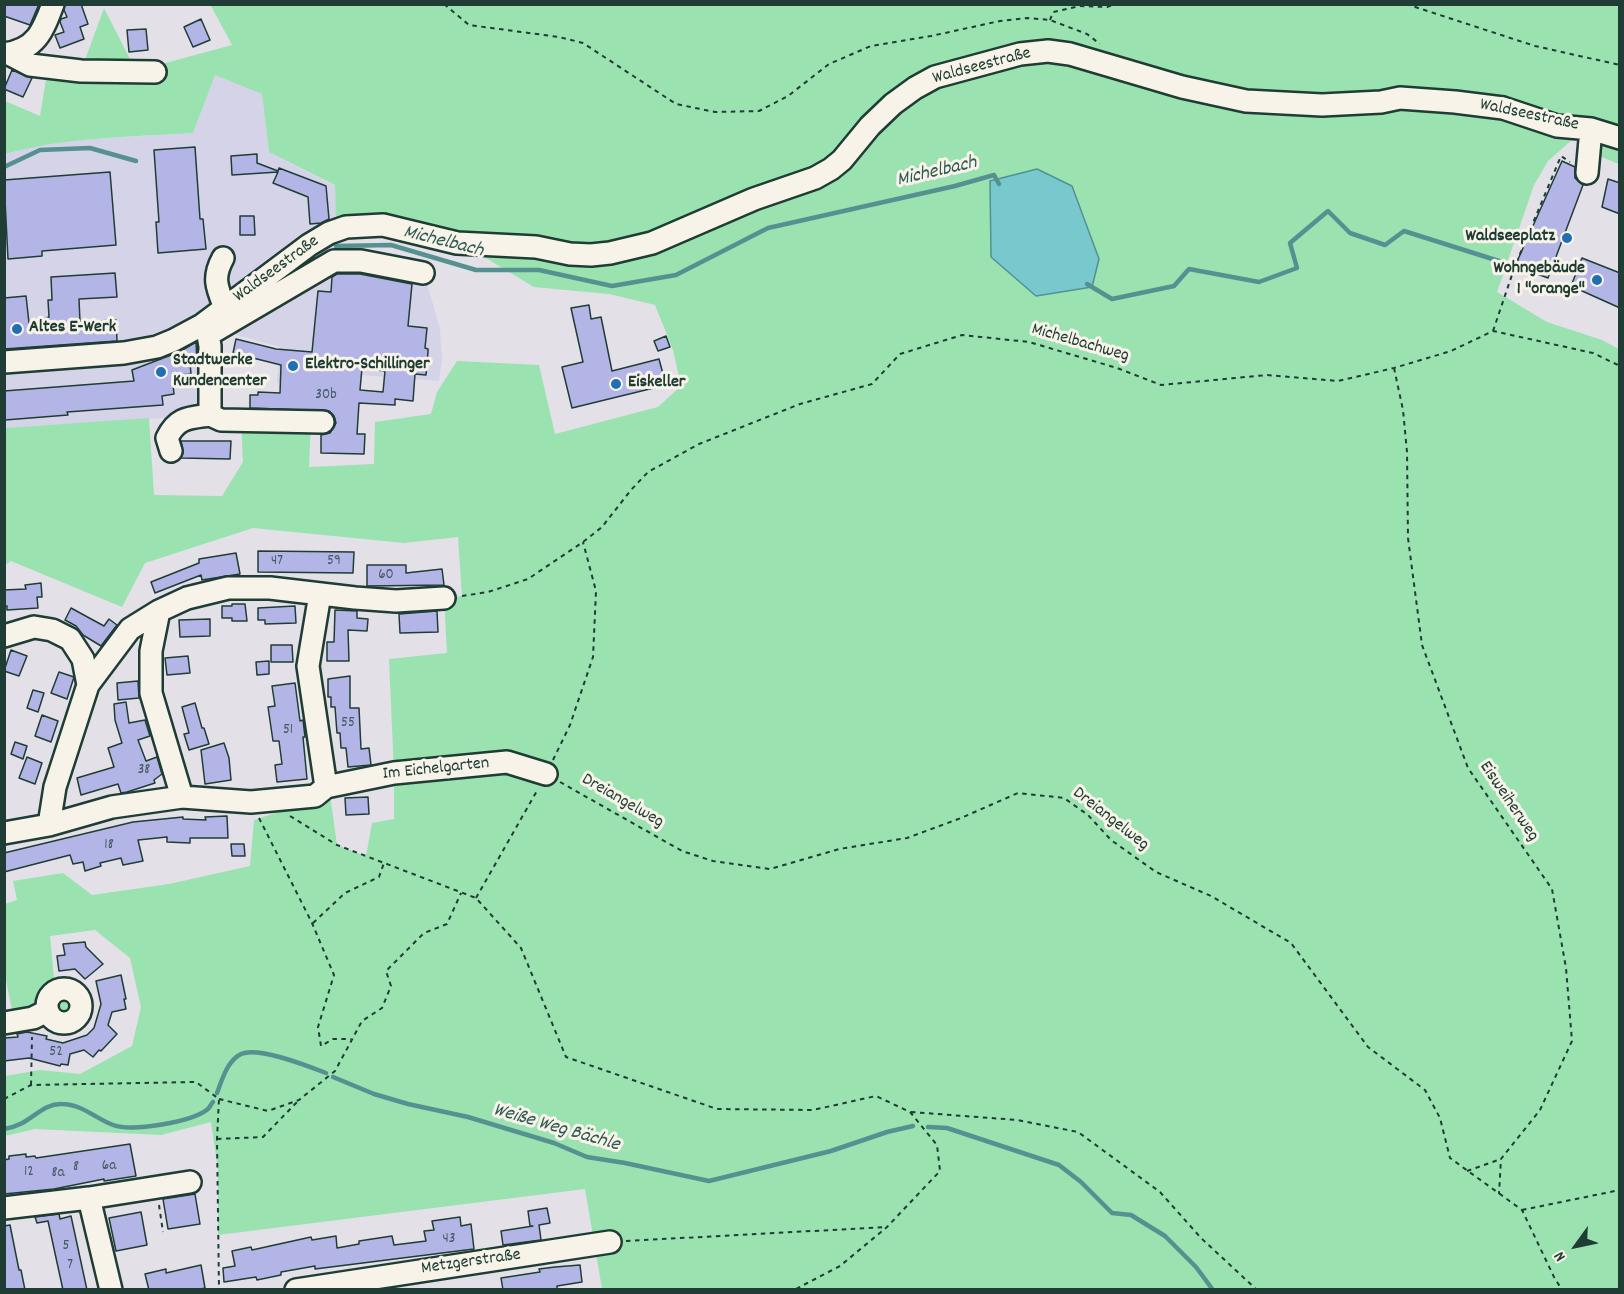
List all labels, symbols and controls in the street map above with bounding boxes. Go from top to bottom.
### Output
street label: Waldseestraße [931,44,1033,90]
street label: Waldseestraße [1477,95,1581,137]
water label: Michelbach [895,152,979,194]
water label: Michelbach [401,222,485,264]
place label: Waldseeplatz [1466,227,1555,249]
marker: Waldseeplatz [1560,231,1574,245]
street label: Waldseestraße [230,232,324,308]
place label: Wohngebäude 1 "orange" [1493,259,1585,302]
marker: Wohngebäude 1 "orange" [1590,273,1604,287]
place label: Altes E-Werk [29,318,116,340]
street label: Michelbachweg [1029,320,1131,368]
marker: Altes E-Werk [10,322,24,336]
place label: Stadtwerke Kundencenter [173,351,267,394]
place label: Elektro-Schillinger [305,355,430,377]
marker: Elektro-Schillinger [286,359,300,373]
marker: Stadtwerke Kundencenter [154,365,168,379]
place label: Eiskeller [628,373,686,395]
marker: Eiskeller [609,377,623,391]
house number: 30b [315,387,337,405]
house number: 47 [271,553,283,571]
house number: 59 [327,553,341,571]
house number: 60 [378,567,394,585]
house number: 55 [341,715,355,733]
house number: 51 [283,722,293,740]
street label: Im Eichelgarten [382,754,490,786]
street label: Eisweiherweg [1473,758,1543,846]
house number: 38 [138,762,150,780]
street label: Dreiangelweg [577,770,667,834]
street label: Dreiangelweg [1067,783,1153,857]
house number: 18 [104,837,114,855]
house number: 52 [49,1044,63,1062]
water label: Weiße Weg Bächle [490,1099,622,1159]
house number: 6a [102,1158,116,1176]
house number: 8 [73,1159,79,1177]
house number: 12 [24,1164,34,1182]
house number: 8a [51,1165,65,1183]
north arrow [1546,1216,1606,1276]
house number: 43 [443,1231,455,1249]
house number: 5 [63,1238,69,1256]
street label: Metzgerstraße [420,1245,522,1281]
text: N [1549,1246,1572,1266]
house number: 7 [67,1257,73,1275]

